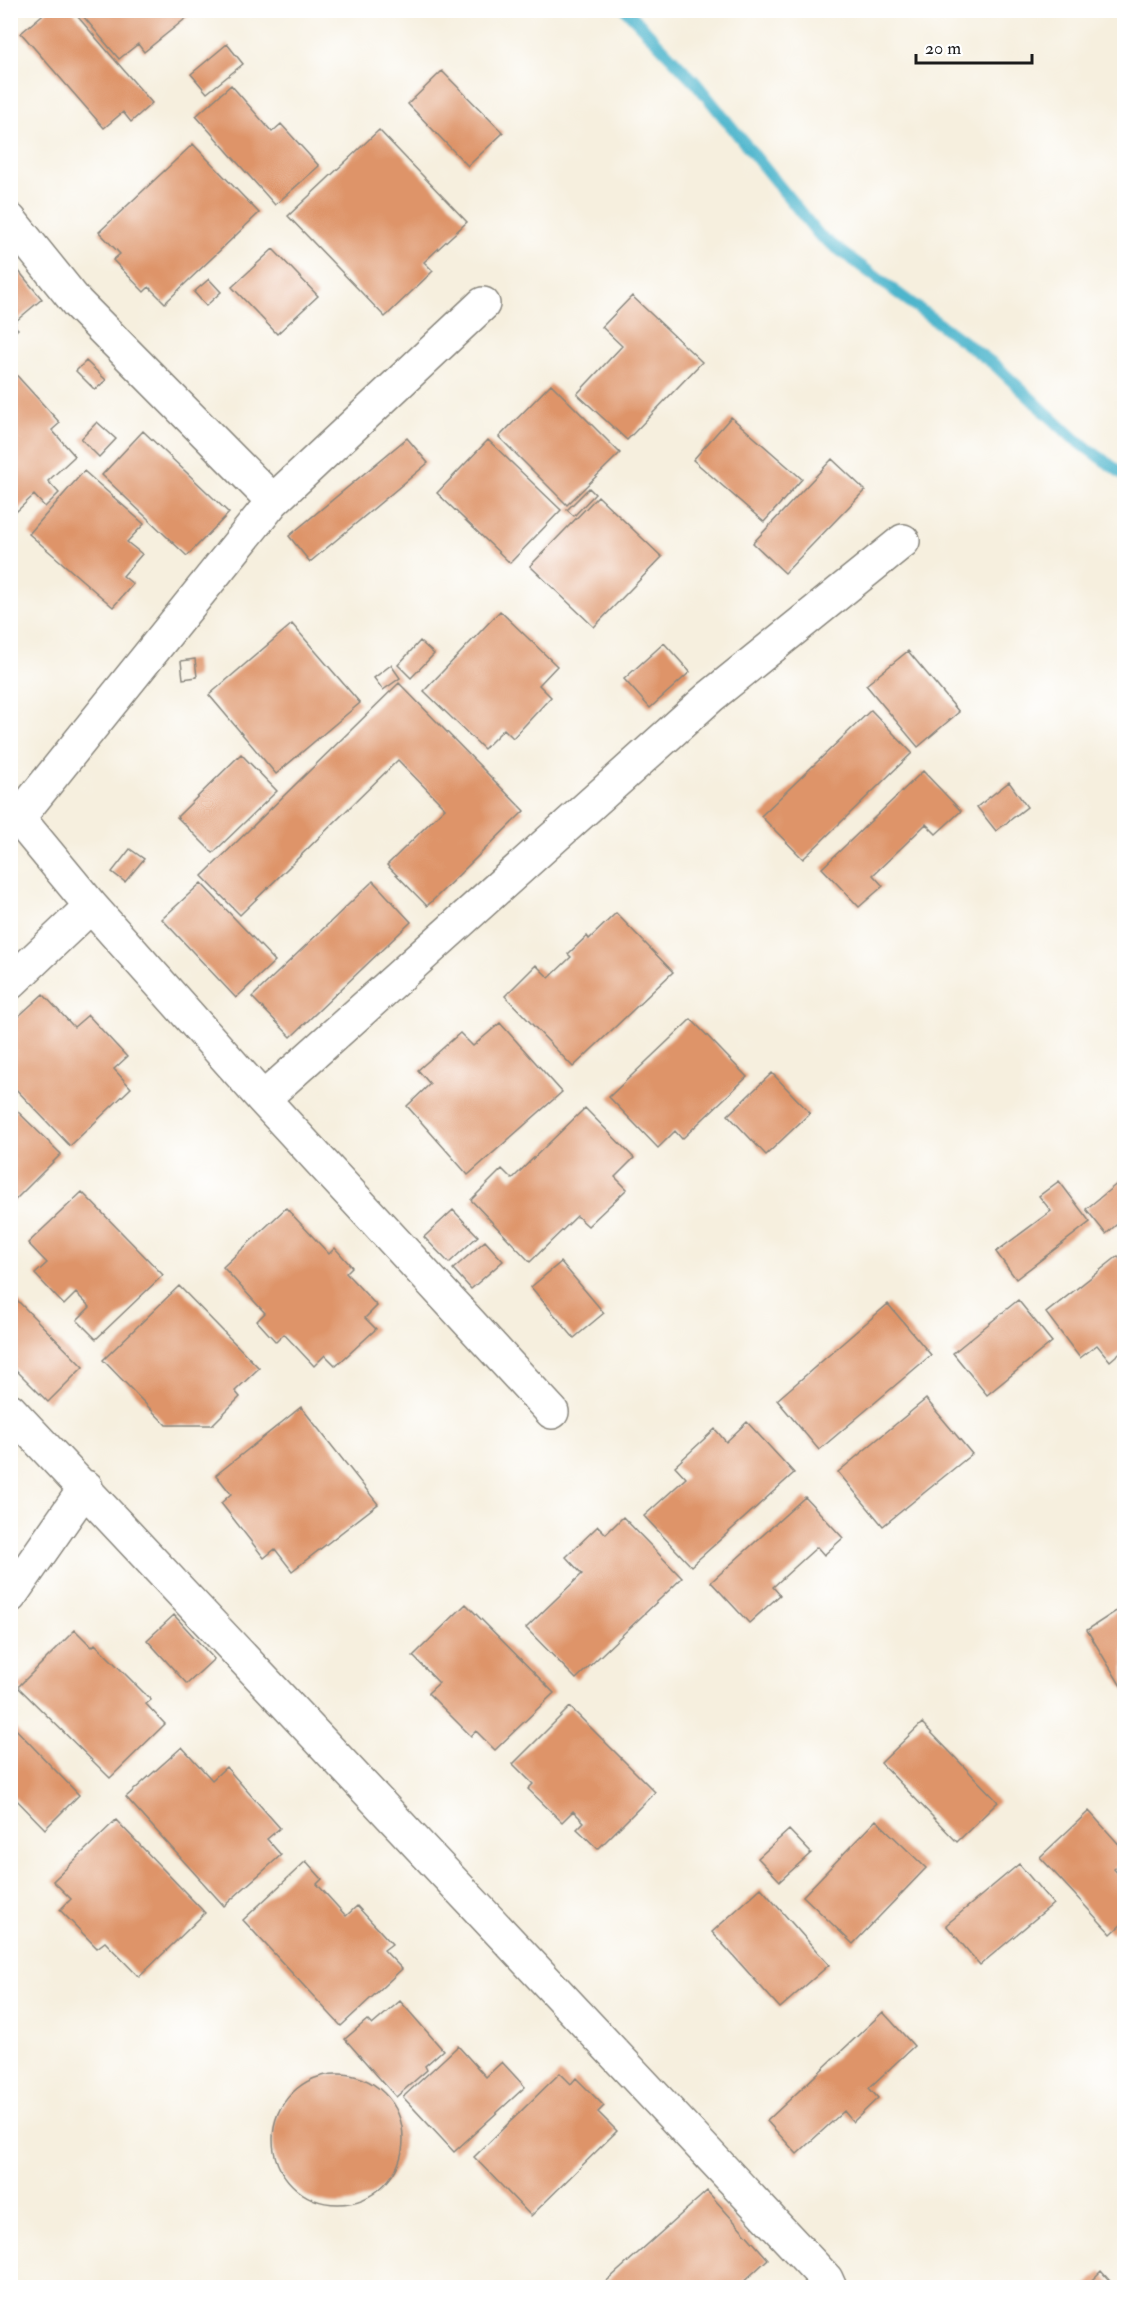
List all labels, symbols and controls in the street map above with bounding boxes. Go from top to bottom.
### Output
scale bar [916,27,1032,65]
text: 20 m [925,37,961,60]

